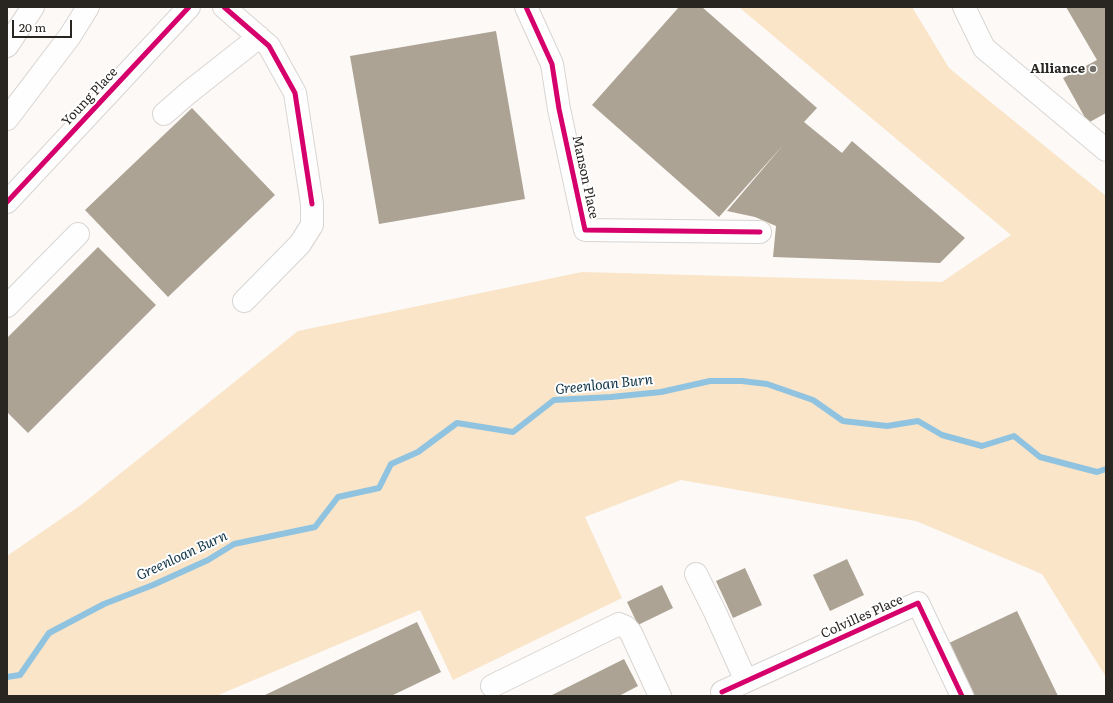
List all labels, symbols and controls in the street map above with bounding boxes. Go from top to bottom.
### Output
scale bar [14,12,74,38]
text: 20 m [19,18,46,36]
place label: Alliance [1030,61,1085,77]
street label: Young Place [59,64,121,130]
marker: Alliance [1088,64,1098,74]
street label: Manson Place [569,134,601,220]
water label: Greenloan Burn [554,372,654,398]
water label: Greenloan Burn [134,528,230,584]
street label: Colvilles Place [818,592,906,642]

